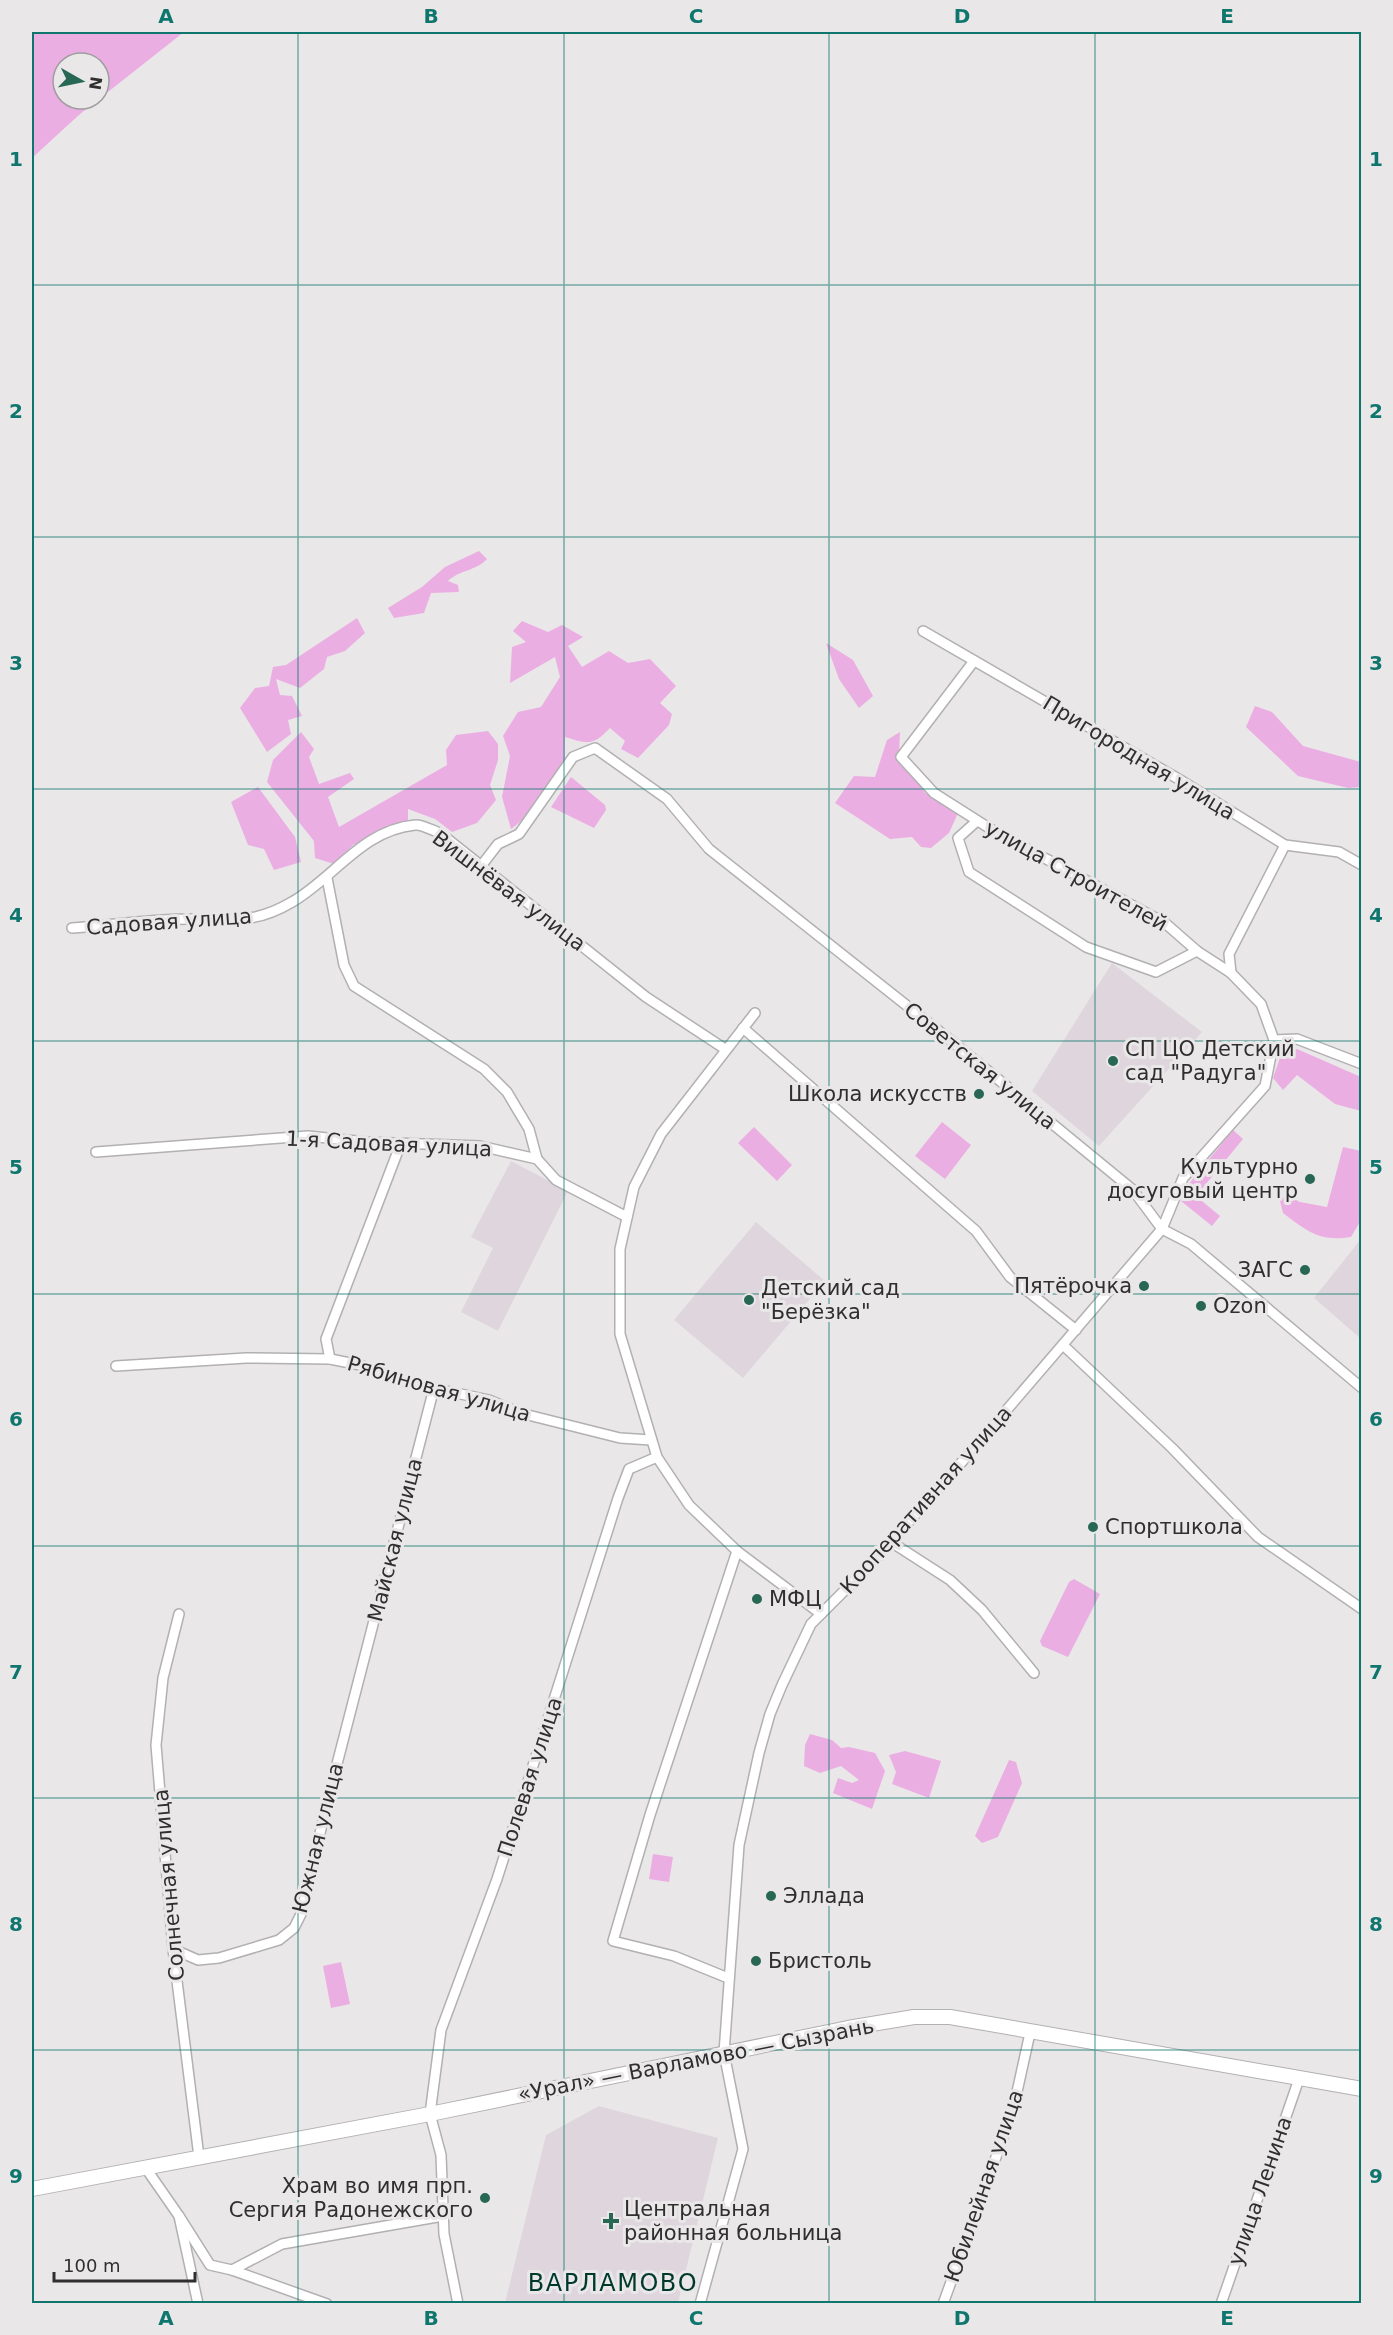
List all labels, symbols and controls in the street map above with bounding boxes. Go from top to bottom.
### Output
text: A [158,4,174,28]
text: B [423,4,439,28]
text: C [689,4,703,28]
text: D [954,4,970,28]
text: E [1220,4,1234,28]
north arrow [51,51,111,111]
text: N [85,75,106,91]
text: 1 [9,147,23,171]
text: 1 [1369,147,1383,171]
text: 2 [9,399,23,423]
text: 2 [1369,399,1383,423]
text: 3 [9,651,23,675]
text: 3 [1369,651,1383,675]
street label: Пригородная улица [1039,691,1239,825]
street label: улица Строителей [980,816,1172,936]
street label: Вишнёвая улица [428,826,590,956]
text: 4 [9,903,23,927]
text: 4 [1369,903,1383,927]
street label: Садовая улица [85,904,253,940]
street label: Советская улица [899,997,1061,1135]
place label: СП ЦО Детский сад "Радуга" [1125,1037,1295,1085]
marker: СП ЦО Детский сад "Радуга" [1106,1054,1120,1068]
place label: Школа искусств [788,1082,967,1106]
marker: Школа искусств [972,1087,986,1101]
street label: 1-я Садовая улица [285,1127,493,1161]
text: 5 [9,1155,23,1179]
place label: Культурно досуговый центр [1107,1155,1298,1203]
text: 5 [1369,1155,1383,1179]
marker: Культурно досуговый центр [1303,1172,1317,1186]
place label: ЗАГС [1238,1258,1293,1282]
marker: ЗАГС [1298,1263,1312,1277]
place label: Пятёрочка [1014,1274,1132,1298]
place label: Детский сад "Берёзка" [761,1276,900,1324]
marker: Пятёрочка [1137,1279,1151,1293]
marker: Детский сад "Берёзка" [742,1293,756,1307]
place label: Ozon [1213,1294,1267,1318]
marker: Ozon [1194,1299,1208,1313]
street label: Рябиновая улица [345,1351,533,1427]
street label: Кооперативная улица [835,1401,1017,1599]
text: 6 [9,1407,23,1431]
text: 6 [1369,1407,1383,1431]
street label: Майская улица [363,1456,427,1624]
place label: Спортшкола [1105,1515,1243,1539]
marker: Спортшкола [1086,1520,1100,1534]
place label: МФЦ [769,1587,822,1611]
marker: МФЦ [750,1592,764,1606]
text: 7 [9,1660,23,1684]
text: 7 [1369,1660,1383,1684]
street label: Полевая улица [493,1694,567,1860]
street label: Южная улица [288,1760,348,1916]
street label: Солнечная улица [149,1788,189,1982]
place label: Эллада [783,1884,865,1908]
marker: Эллада [764,1889,778,1903]
text: 8 [9,1912,23,1936]
text: 8 [1369,1912,1383,1936]
place label: Бристоль [768,1949,872,1973]
marker: Бристоль [749,1954,763,1968]
street label: «Урал» — Варламово — Сызрань [516,2014,876,2106]
street label: Юбилейная улица [940,2087,1028,2285]
street label: улица Ленина [1223,2113,1297,2269]
text: 9 [9,2164,23,2188]
text: 9 [1369,2164,1383,2188]
place label: Храм во имя прп. Сергия Радонежского [229,2174,473,2222]
marker: Храм во имя прп. Сергия Радонежского [478,2191,492,2205]
place label: Центральная районная больница [624,2197,842,2245]
marker: Центральная районная больница [602,2212,620,2230]
scale bar [54,2245,195,2283]
text: 100 m [63,2255,121,2276]
district label: ВАРЛАМОВО [528,2269,698,2297]
text: A [158,2306,174,2330]
text: B [423,2306,439,2330]
text: C [689,2306,703,2330]
text: D [954,2306,970,2330]
text: E [1220,2306,1234,2330]

